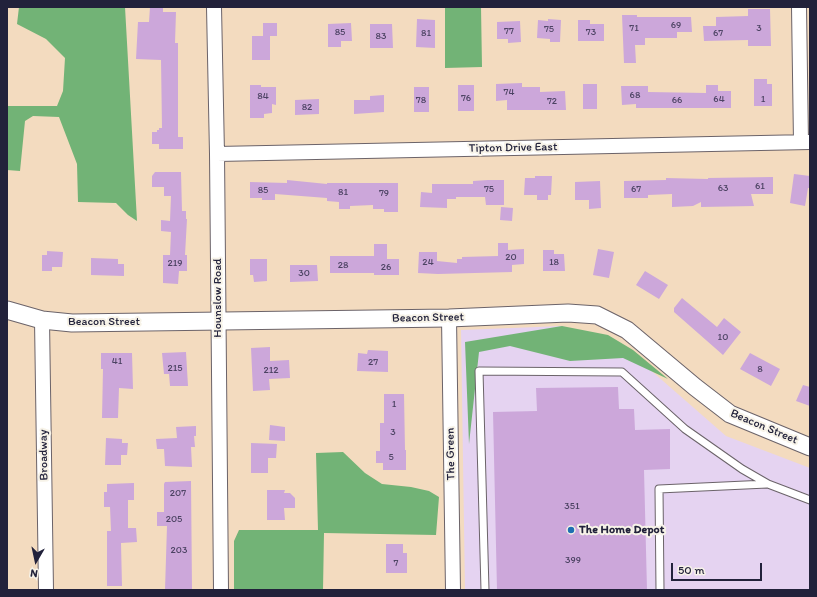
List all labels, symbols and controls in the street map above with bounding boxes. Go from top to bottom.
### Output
house number: 69 [671,19,681,31]
house number: 71 [629,22,639,34]
house number: 3 [756,22,762,34]
house number: 75 [544,23,554,35]
house number: 77 [504,25,514,37]
house number: 85 [335,26,345,38]
house number: 73 [586,26,596,38]
house number: 81 [421,27,431,39]
house number: 67 [713,27,723,39]
house number: 83 [376,30,386,42]
house number: 74 [504,86,514,98]
house number: 68 [630,89,640,101]
house number: 84 [257,90,269,102]
house number: 76 [461,92,471,104]
house number: 64 [713,93,725,105]
house number: 1 [761,93,765,105]
house number: 78 [416,94,426,106]
house number: 66 [672,94,682,106]
house number: 72 [547,95,557,107]
house number: 82 [302,101,312,113]
street label: Tipton Drive East [469,140,557,156]
house number: 61 [755,180,765,192]
house number: 63 [718,182,728,194]
house number: 75 [484,183,494,195]
house number: 67 [631,183,641,195]
house number: 85 [258,184,268,196]
house number: 81 [338,186,348,198]
house number: 79 [379,187,389,199]
house number: 20 [505,251,517,263]
house number: 24 [422,256,434,268]
house number: 18 [549,256,559,268]
house number: 219 [167,257,183,269]
street label: Hounslow Road [211,258,225,338]
house number: 28 [338,259,348,271]
house number: 26 [381,261,391,273]
house number: 30 [298,267,310,279]
street label: Beacon Street [392,310,464,326]
street label: Beacon Street [68,315,140,329]
house number: 10 [718,331,728,343]
house number: 41 [112,355,122,367]
house number: 27 [368,356,378,368]
house number: 215 [167,362,183,374]
house number: 8 [757,363,763,375]
house number: 212 [263,364,279,376]
house number: 1 [392,398,396,410]
street label: Beacon Street [728,406,800,448]
house number: 3 [390,426,396,438]
street label: The Green [443,428,459,480]
street label: Broadway [36,429,52,481]
house number: 5 [388,451,394,463]
house number: 207 [170,487,186,499]
house number: 351 [564,500,580,512]
house number: 205 [166,513,182,525]
place label: The Home Depot [579,523,664,537]
marker: The Home Depot [566,525,576,535]
north arrow [16,541,56,581]
house number: 203 [171,544,187,556]
house number: 399 [565,554,581,566]
scale bar [673,555,764,581]
house number: 7 [394,557,398,569]
text: 50 m [678,563,704,577]
text: N [29,566,39,580]

